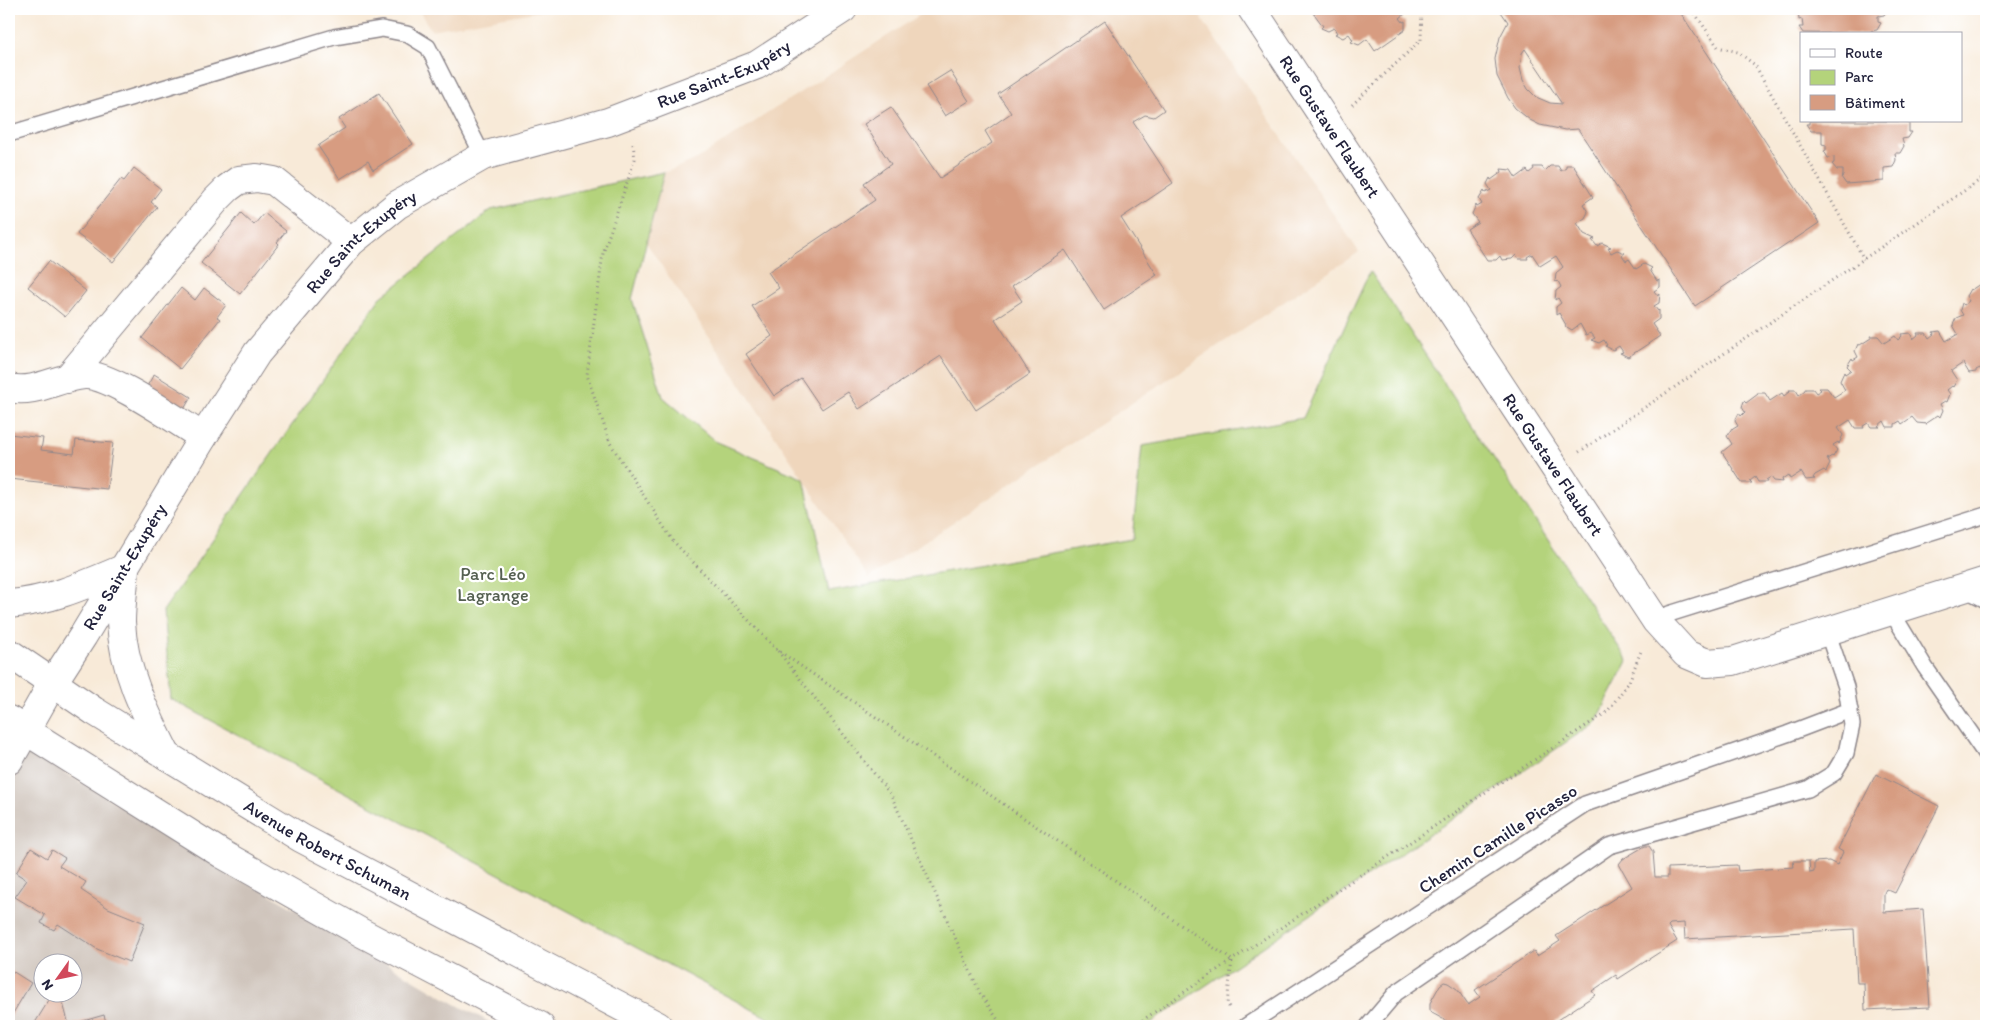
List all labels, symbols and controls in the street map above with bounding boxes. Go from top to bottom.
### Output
legend [1800,32,1962,122]
street label: Rue Saint-Exupéry [654,35,795,113]
text: Route [1845,44,1883,62]
street label: Rue Gustave Flaubert [1275,51,1385,202]
text: Parc [1845,68,1874,86]
text: Bâtiment [1845,94,1906,112]
street label: Rue Saint-Exupéry [301,185,421,298]
street label: Rue Gustave Flaubert [1498,389,1608,540]
street label: Rue Saint-Exupéry [78,499,171,634]
park label: Parc Léo Lagrange [457,563,529,606]
street label: Chemin Camille Picasso [1415,780,1581,898]
street label: Avenue Robert Schuman [240,795,415,905]
north arrow [32,952,82,1002]
text: N [38,976,57,993]

